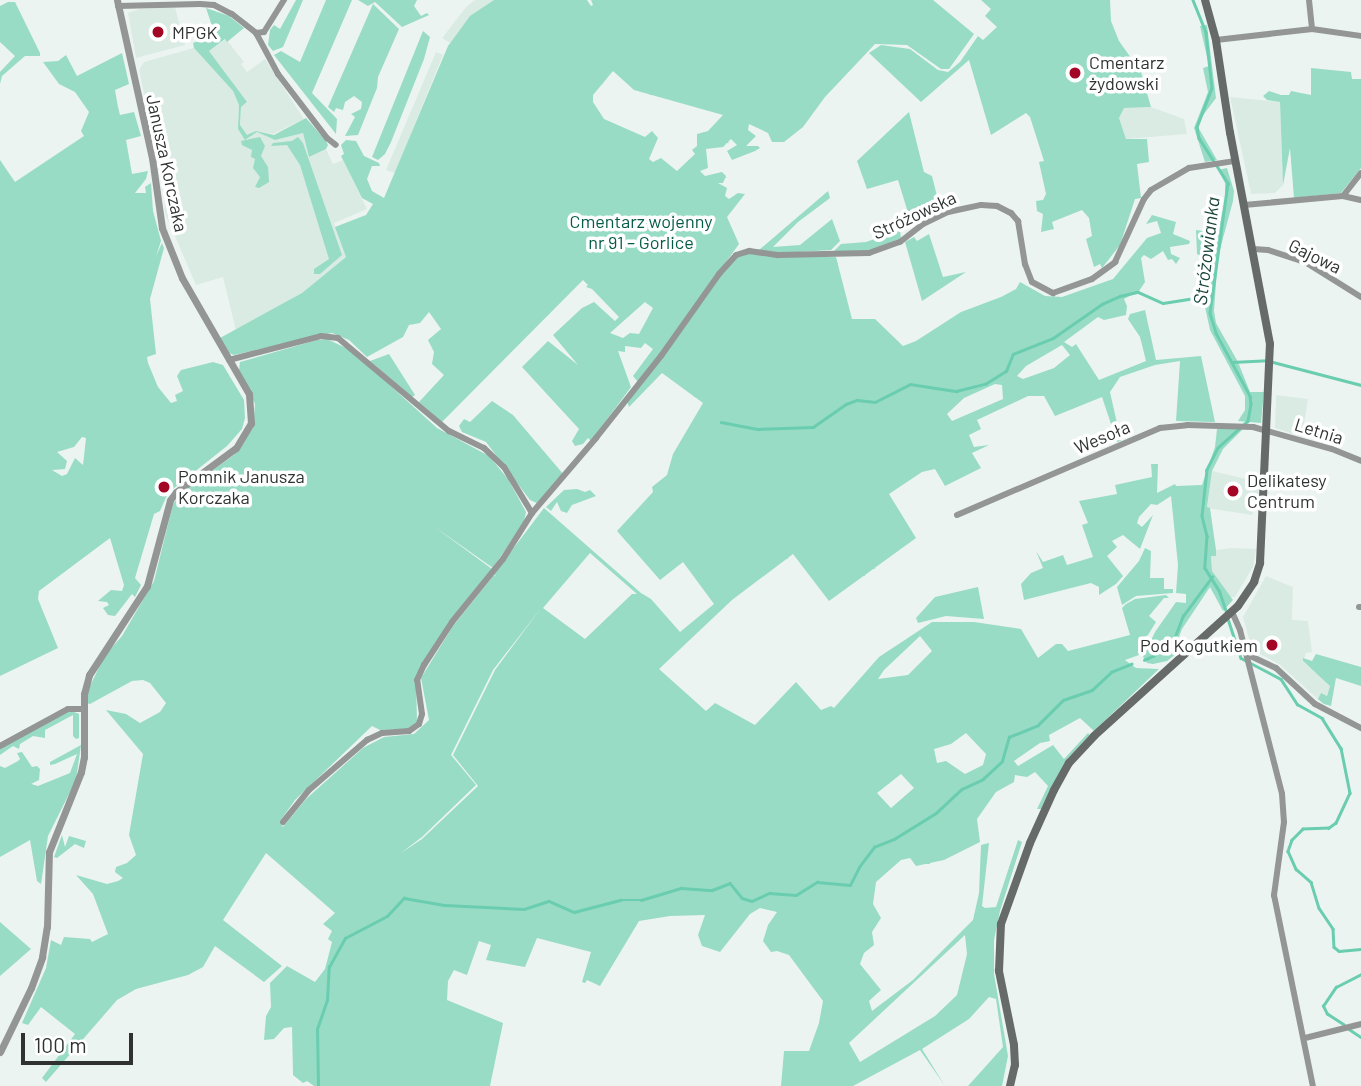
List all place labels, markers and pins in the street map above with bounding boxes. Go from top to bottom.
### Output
place label: MPGK [172,21,218,43]
marker: MPGK [150,24,166,40]
place label: Cmentarz żydowski [1089,52,1164,94]
marker: Cmentarz żydowski [1067,65,1083,81]
place label: Pomnik Janusza Korczaka [178,466,305,508]
place label: Delikatesy Centrum [1247,470,1327,512]
marker: Pomnik Janusza Korczaka [156,479,172,495]
marker: Delikatesy Centrum [1225,483,1241,499]
place label: Pod Kogutkiem [1140,634,1258,656]
marker: Pod Kogutkiem [1264,637,1280,653]

